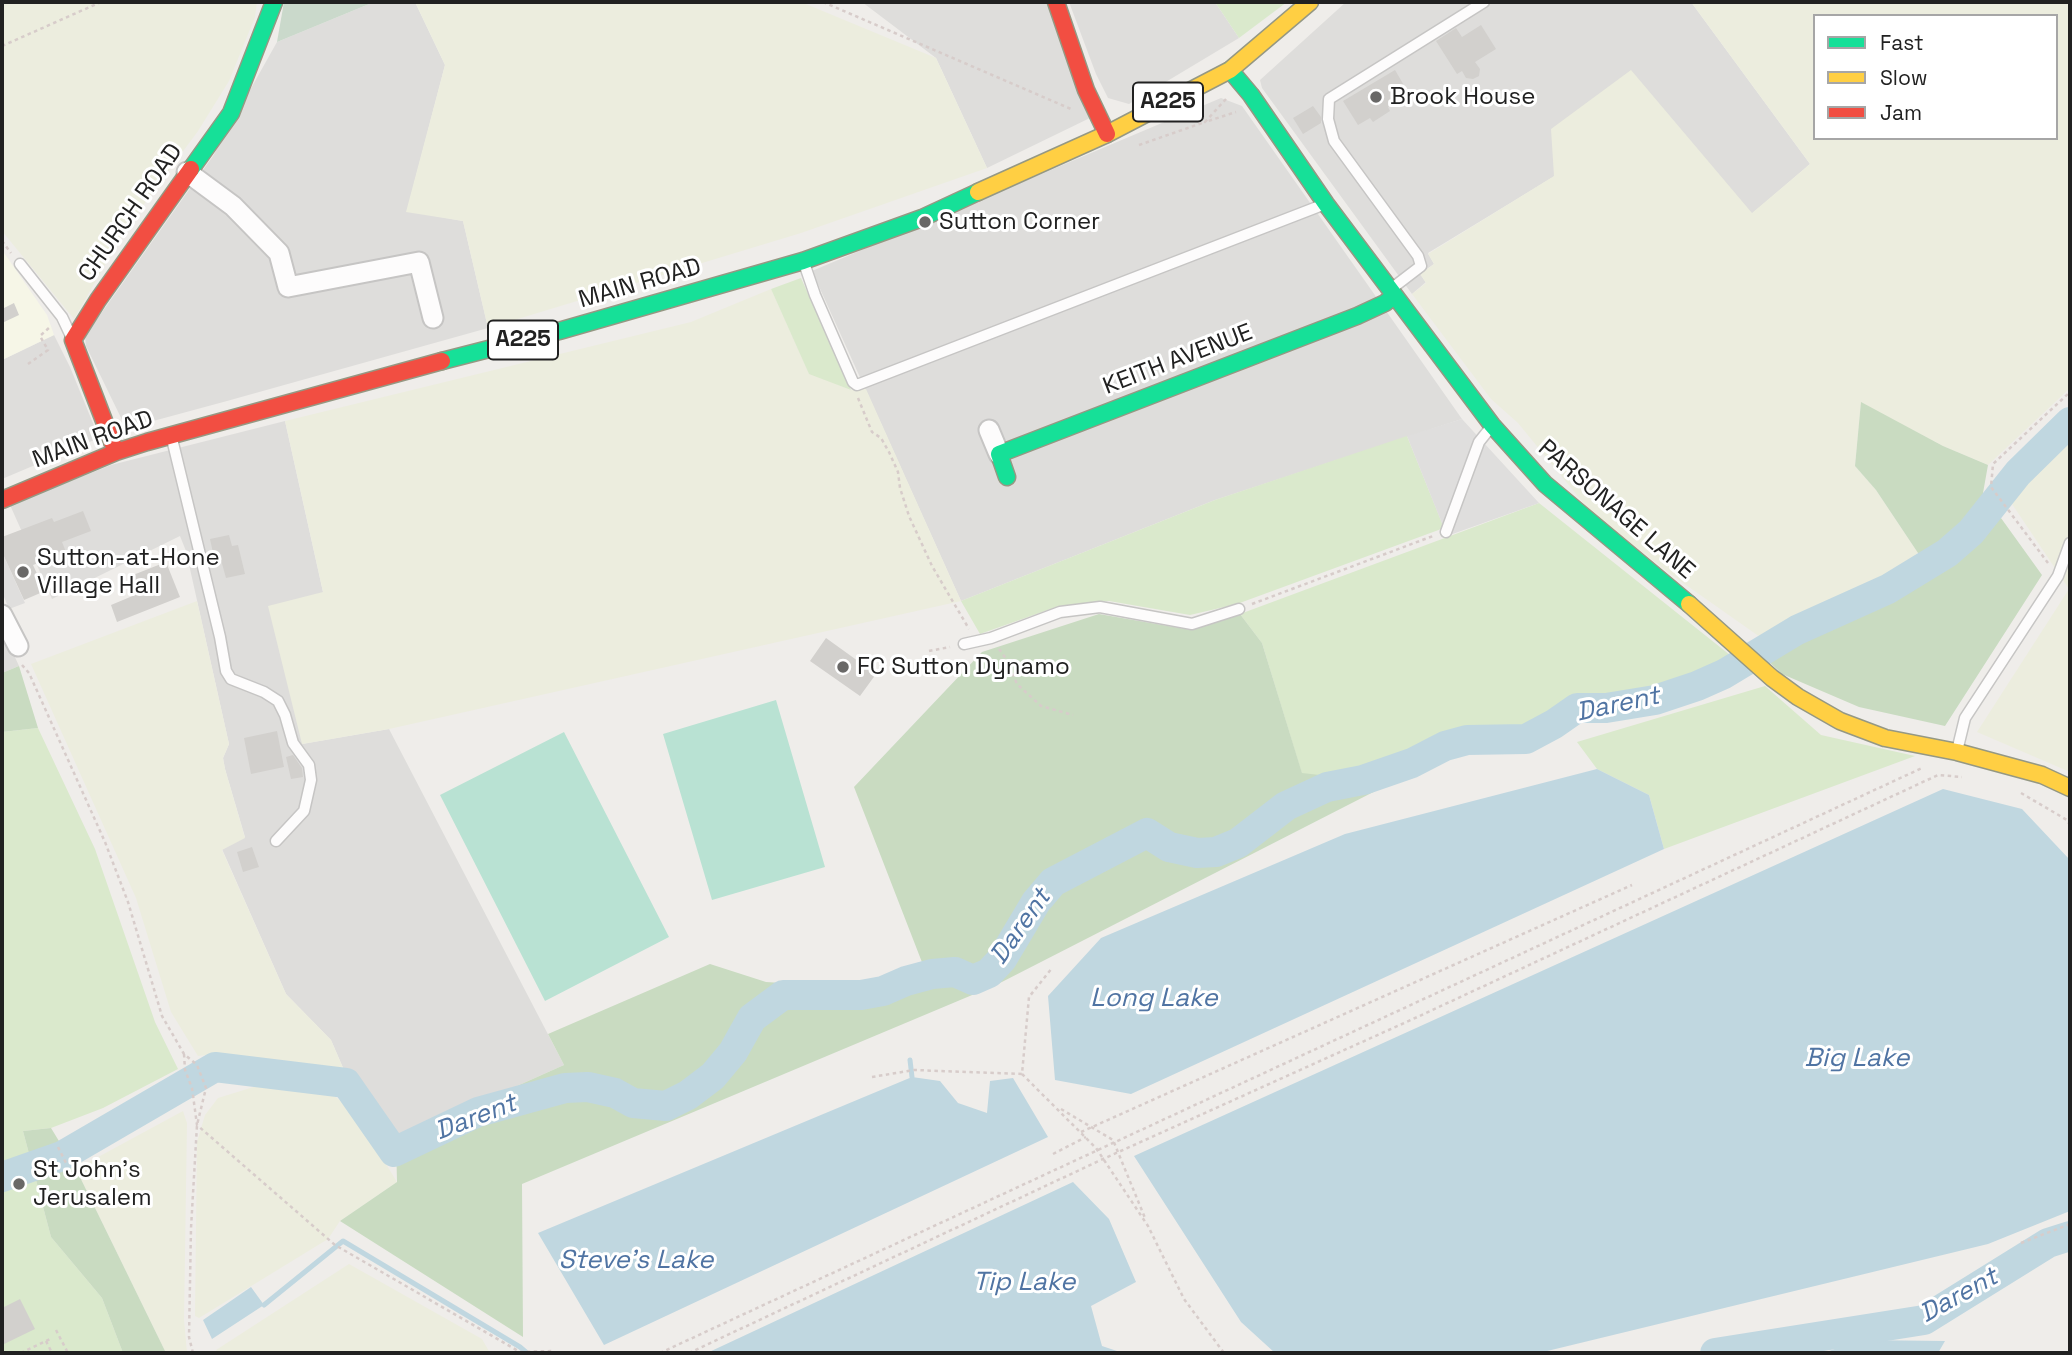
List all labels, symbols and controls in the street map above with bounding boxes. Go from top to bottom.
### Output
legend [1813,14,2058,140]
text: Fast [1880,29,1924,56]
text: Slow [1880,64,1928,91]
road number: A225 [1133,82,1203,122]
place label: Brook House [1390,83,1535,111]
marker: Brook House [1368,89,1384,105]
text: Jam [1880,99,1922,126]
street label: CHURCH ROAD [73,139,189,287]
place label: Sutton Corner [939,208,1100,236]
marker: Sutton Corner [917,214,933,230]
street label: MAIN ROAD [576,253,704,315]
street label: KEITH AVENUE [1099,318,1257,402]
road number: A225 [488,320,558,360]
street label: MAIN ROAD [29,405,157,475]
street label: PARSONAGE LANE [1532,434,1700,586]
place label: Sutton-at-Hone Village Hall [37,544,220,600]
marker: Sutton-at-Hone Village Hall [15,564,31,580]
place label: FC Sutton Dynamo [857,653,1070,681]
marker: FC Sutton Dynamo [835,659,851,675]
water label: Darent [1573,681,1663,729]
water label: Darent [984,883,1058,971]
water label: Long Lake [1090,983,1218,1015]
water label: Big Lake [1805,1043,1909,1075]
water label: Darent [431,1088,521,1148]
place label: St John's Jerusalem [33,1156,152,1212]
marker: St John's Jerusalem [11,1176,27,1192]
water label: Steve's Lake [559,1245,713,1277]
water label: Darent [1915,1262,2003,1330]
water label: Tip Lake [973,1267,1075,1299]

